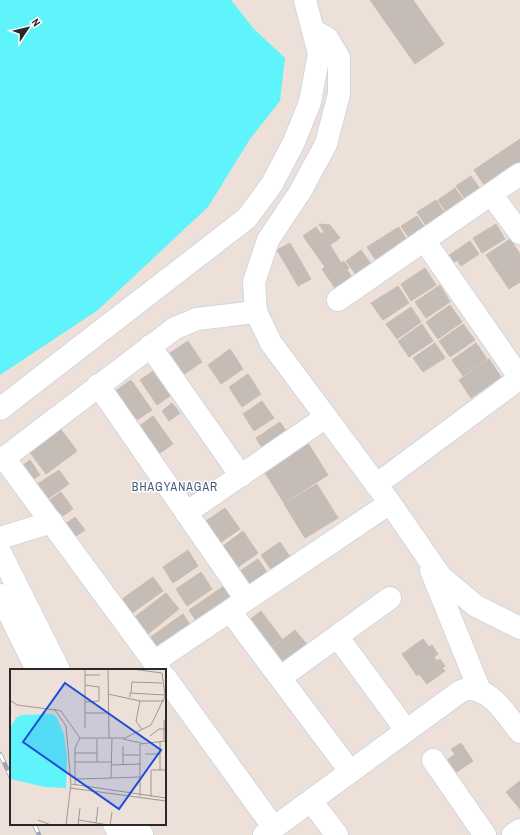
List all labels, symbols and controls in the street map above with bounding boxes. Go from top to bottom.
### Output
north arrow [8,8,48,48]
text: N [29,16,44,29]
district label: BHAGYANAGAR [132,479,218,495]
inset map [10,669,166,825]

